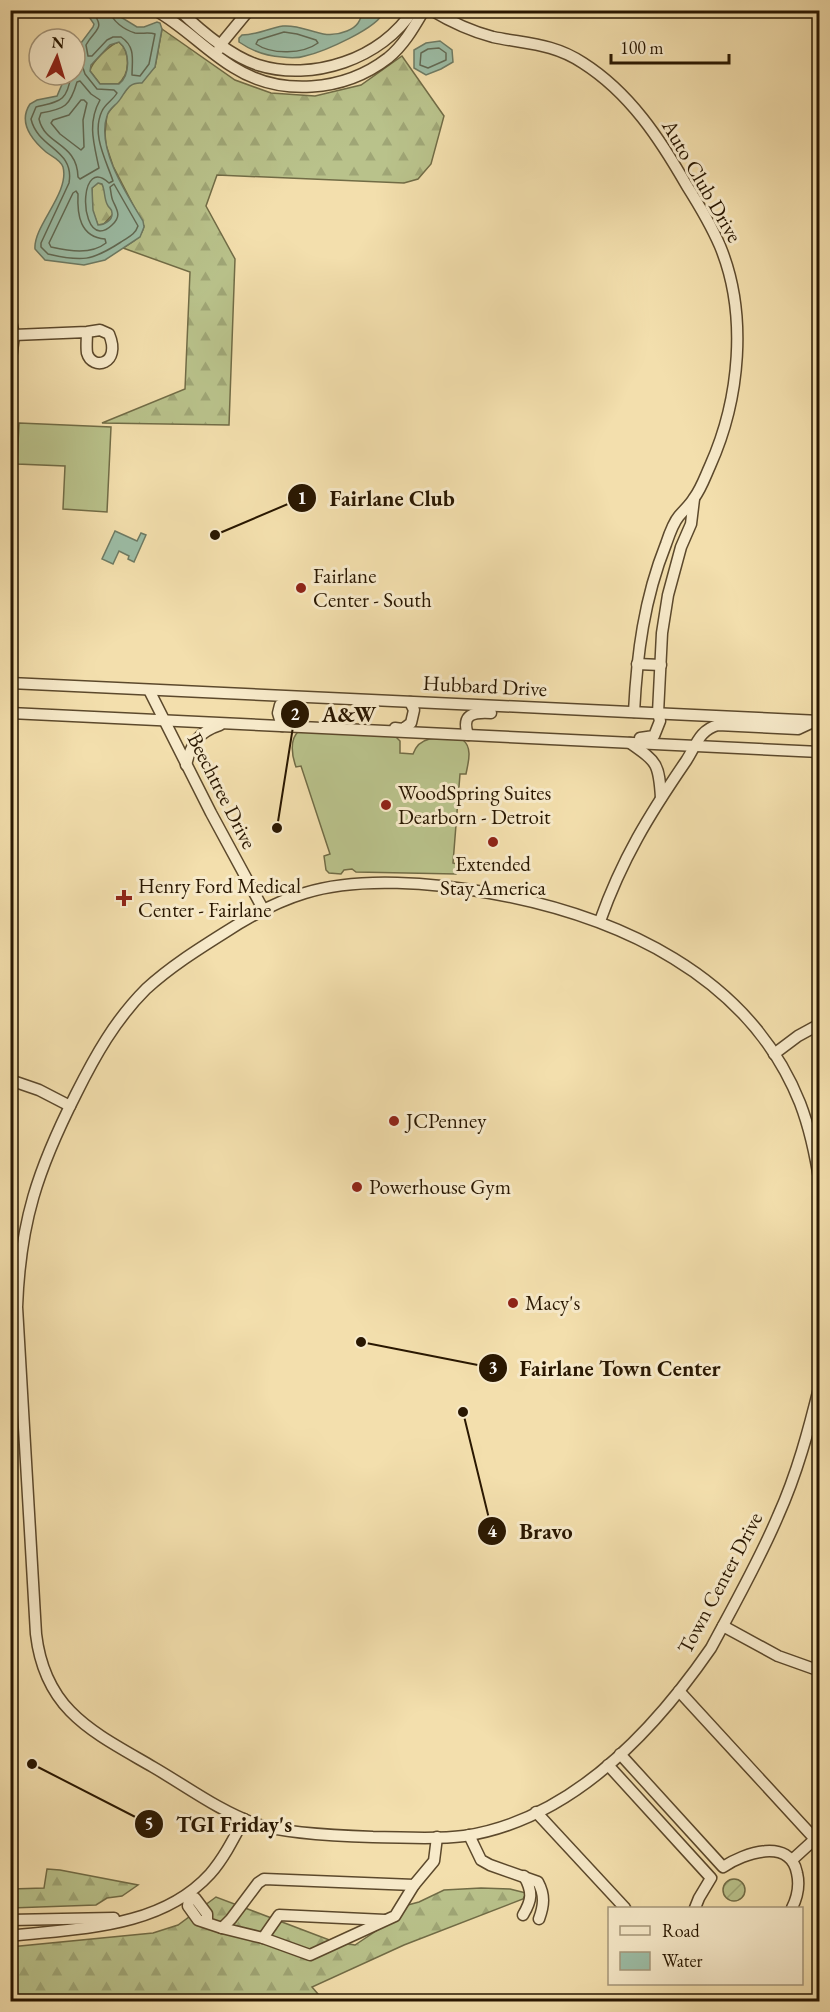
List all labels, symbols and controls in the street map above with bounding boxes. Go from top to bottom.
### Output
north arrow [27,27,87,87]
scale bar [611,27,730,65]
text: N [51,32,65,53]
text: 100 m [620,36,664,59]
street label: Auto Club Drive [656,114,749,247]
callout: Fairlane Club [287,478,467,518]
text: Fairlane Club [329,484,455,513]
text: 1 [297,486,307,509]
place label: Fairlane Center - South [313,562,432,613]
marker: Fairlane Center - South [294,581,308,595]
street label: Hubbard Drive [422,669,548,702]
callout: A&W [280,694,389,734]
text: A&W [321,700,377,729]
text: 2 [290,702,300,725]
street label: Beechtree Drive [182,728,263,853]
place label: WoodSpring Suites Dearborn - Detroit [398,779,552,830]
marker: WoodSpring Suites Dearborn - Detroit [379,798,393,812]
marker: Extended Stay America [486,835,500,849]
place label: Extended Stay America [440,850,546,901]
place label: Henry Ford Medical Center - Fairlane [138,872,301,923]
marker: Henry Ford Medical Center - Fairlane [115,889,133,907]
place label: JCPenney [404,1107,487,1134]
marker: JCPenney [387,1114,401,1128]
place label: Powerhouse Gym [369,1173,511,1200]
marker: Powerhouse Gym [350,1180,364,1194]
place label: Macy's [525,1289,580,1316]
marker: Macy's [506,1296,520,1310]
callout: Fairlane Town Center [478,1348,733,1388]
text: Fairlane Town Center [519,1354,721,1383]
text: 3 [488,1356,498,1379]
street label: Town Center Drive [671,1507,768,1658]
callout: Bravo [477,1511,585,1551]
text: Bravo [519,1517,573,1546]
text: 4 [487,1519,497,1542]
callout: TGI Friday's [134,1804,304,1844]
text: TGI Friday's [176,1810,292,1839]
text: 5 [144,1812,154,1835]
legend [608,1907,803,1985]
text: Road [662,1919,701,1942]
text: Water [662,1949,703,1972]

